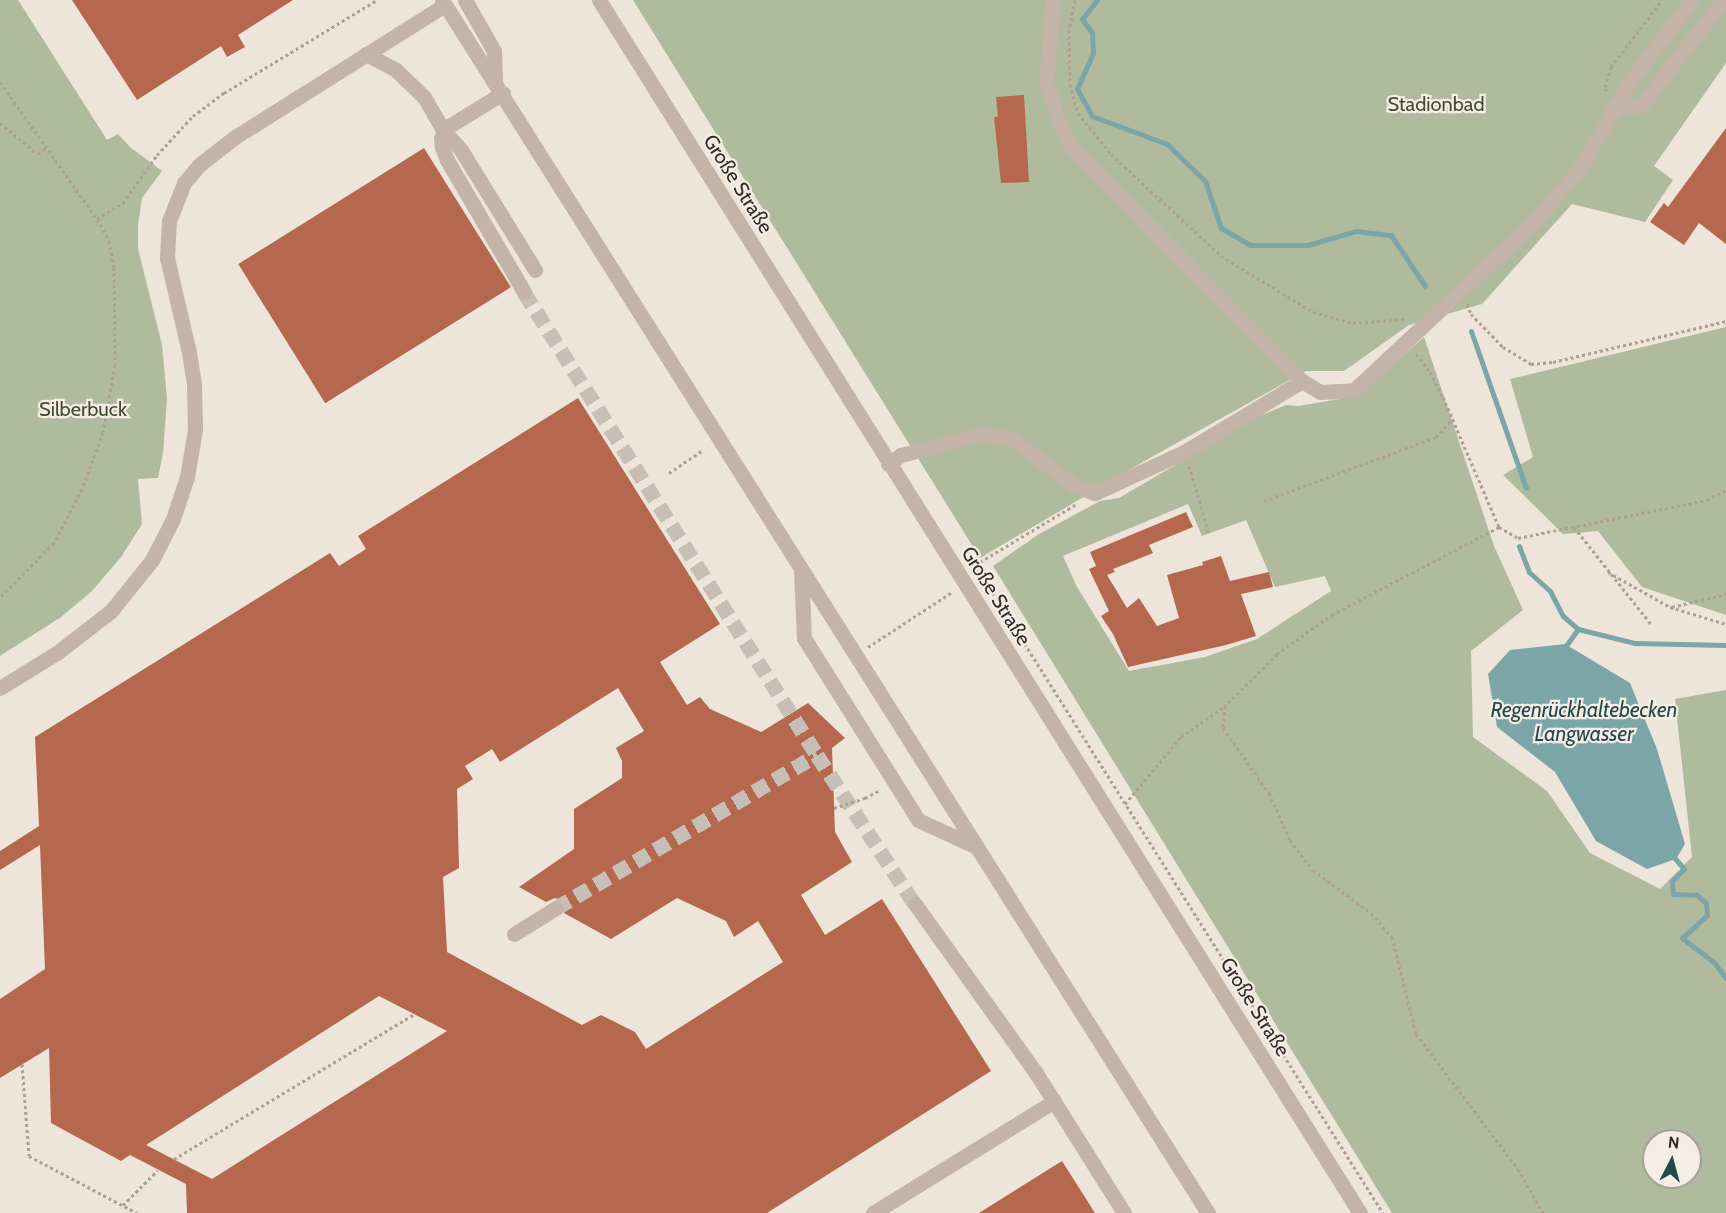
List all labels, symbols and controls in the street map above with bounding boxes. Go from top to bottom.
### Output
park label: Stadionbad [1387,92,1485,116]
street label: Große Straße [698,130,778,238]
park label: Silberbuck [39,397,127,421]
street label: Große Straße [956,542,1036,650]
water label: Regenrückhaltebecken Langwasser [1491,697,1677,747]
street label: Große Straße [1215,953,1295,1061]
north arrow [1642,1129,1702,1189]
text: N [1667,1133,1680,1153]

